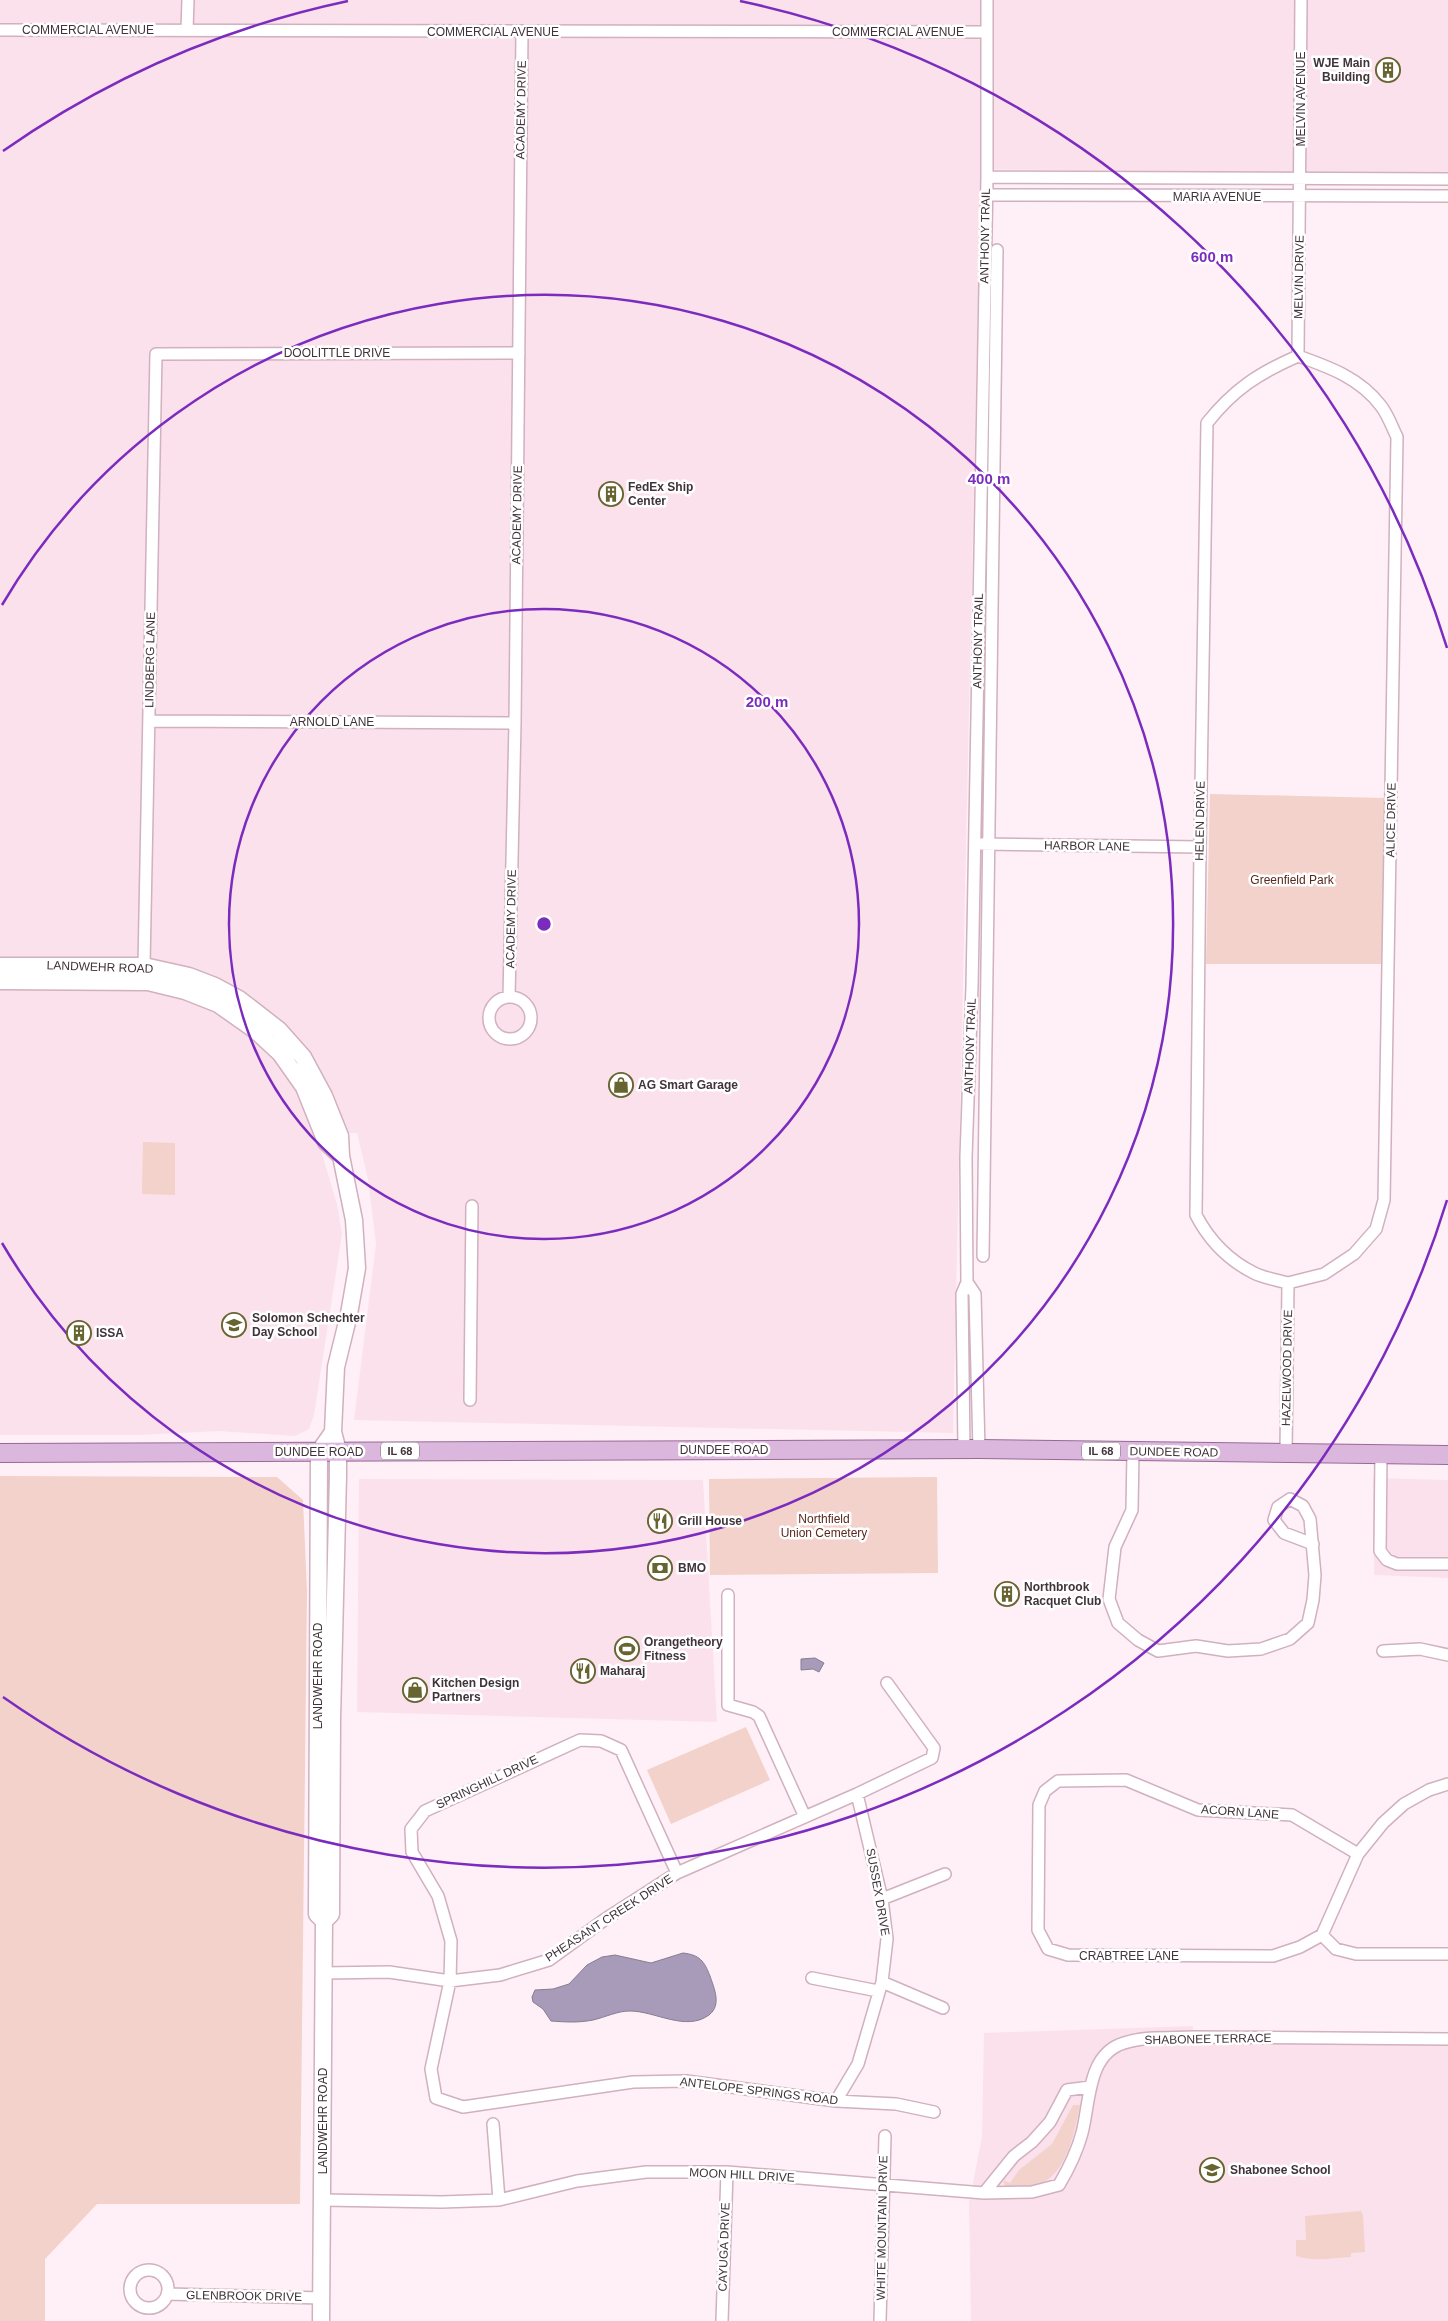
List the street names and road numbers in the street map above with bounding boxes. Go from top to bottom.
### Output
street label: COMMERCIAL AVENUE [22,23,154,37]
street label: COMMERCIAL AVENUE [427,25,559,39]
street label: COMMERCIAL AVENUE [832,25,964,39]
street label: MELVIN AVENUE [1294,52,1308,146]
street label: ACADEMY DRIVE [513,60,529,160]
street label: ANTHONY TRAIL [977,188,993,284]
street label: MARIA AVENUE [1173,190,1261,204]
street label: MELVIN DRIVE [1291,235,1307,319]
street label: DOOLITTLE DRIVE [284,346,390,360]
street label: ACADEMY DRIVE [509,465,525,565]
street label: ANTHONY TRAIL [970,593,986,689]
street label: LINDBERG LANE [142,612,158,708]
street label: ARNOLD LANE [290,715,374,729]
street label: HELEN DRIVE [1192,781,1208,861]
street label: ALICE DRIVE [1383,783,1399,857]
street label: HARBOR LANE [1044,838,1130,854]
street label: ACADEMY DRIVE [503,869,519,969]
street label: LANDWEHR ROAD [46,958,154,976]
street label: ANTHONY TRAIL [961,998,979,1094]
street label: HAZELWOOD DRIVE [1279,1310,1295,1426]
road number: IL 68 [381,1442,419,1460]
road number: IL 68 [1082,1442,1120,1460]
street label: DUNDEE ROAD [680,1443,769,1457]
street label: DUNDEE ROAD [1130,1444,1219,1460]
street label: DUNDEE ROAD [275,1445,364,1459]
street label: LANDWEHR ROAD [311,1622,325,1729]
street label: SPRINGHILL DRIVE [434,1752,540,1812]
street label: ACORN LANE [1201,1802,1279,1822]
street label: SUSSEX DRIVE [863,1847,893,1937]
street label: PHEASANT CREEK DRIVE [543,1872,675,1964]
street label: CRABTREE LANE [1079,1949,1179,1963]
street label: SHABONEE TERRACE [1144,2031,1272,2047]
street label: LANDWEHR ROAD [316,2067,330,2174]
street label: ANTELOPE SPRINGS ROAD [679,2074,839,2108]
street label: WHITE MOUNTAIN DRIVE [874,2155,890,2301]
street label: MOON HILL DRIVE [689,2165,795,2185]
street label: CAYUGA DRIVE [715,2202,733,2292]
street label: GLENBROOK DRIVE [186,2288,302,2304]

